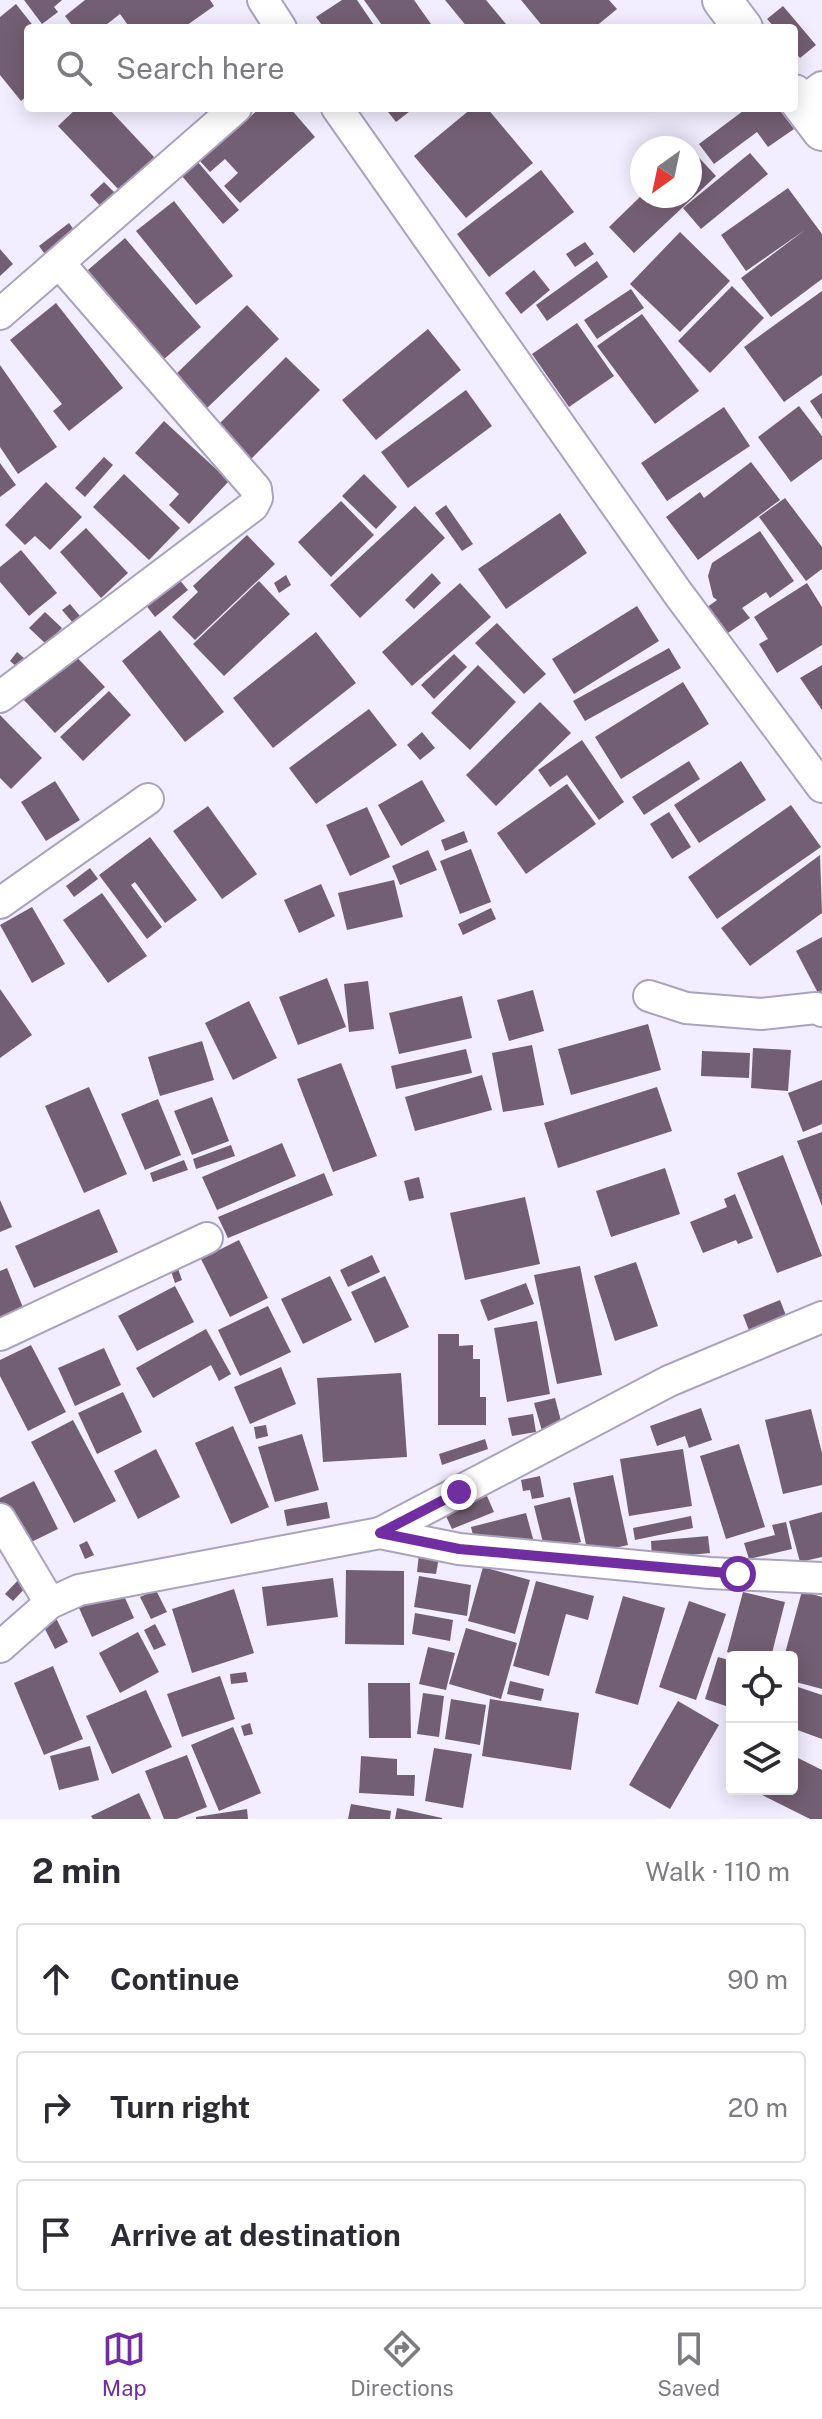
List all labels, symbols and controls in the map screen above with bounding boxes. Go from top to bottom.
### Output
search box [24,24,798,112]
icon: search [52,46,96,90]
text: Search here [116,50,284,86]
north arrow [630,136,702,208]
route end [441,1474,477,1510]
route start [720,1556,756,1592]
map controls [726,1651,798,1795]
button: locate [726,1651,798,1723]
button: layers [726,1723,798,1795]
text: 2 min [32,1851,121,1891]
text: Walk · 110 m [645,1856,790,1887]
icon: ahead [34,1957,78,2001]
text: Continue [110,1961,240,1997]
text: 90 m [727,1964,788,1995]
icon: right [34,2085,78,2129]
text: Turn right [110,2089,250,2125]
text: 20 m [728,2092,788,2123]
icon: arrive [34,2213,78,2257]
text: Arrive at destination [110,2217,401,2253]
tab: Map [102,2327,147,2401]
tab: Directions [350,2327,454,2401]
tab: Saved [657,2327,720,2401]

